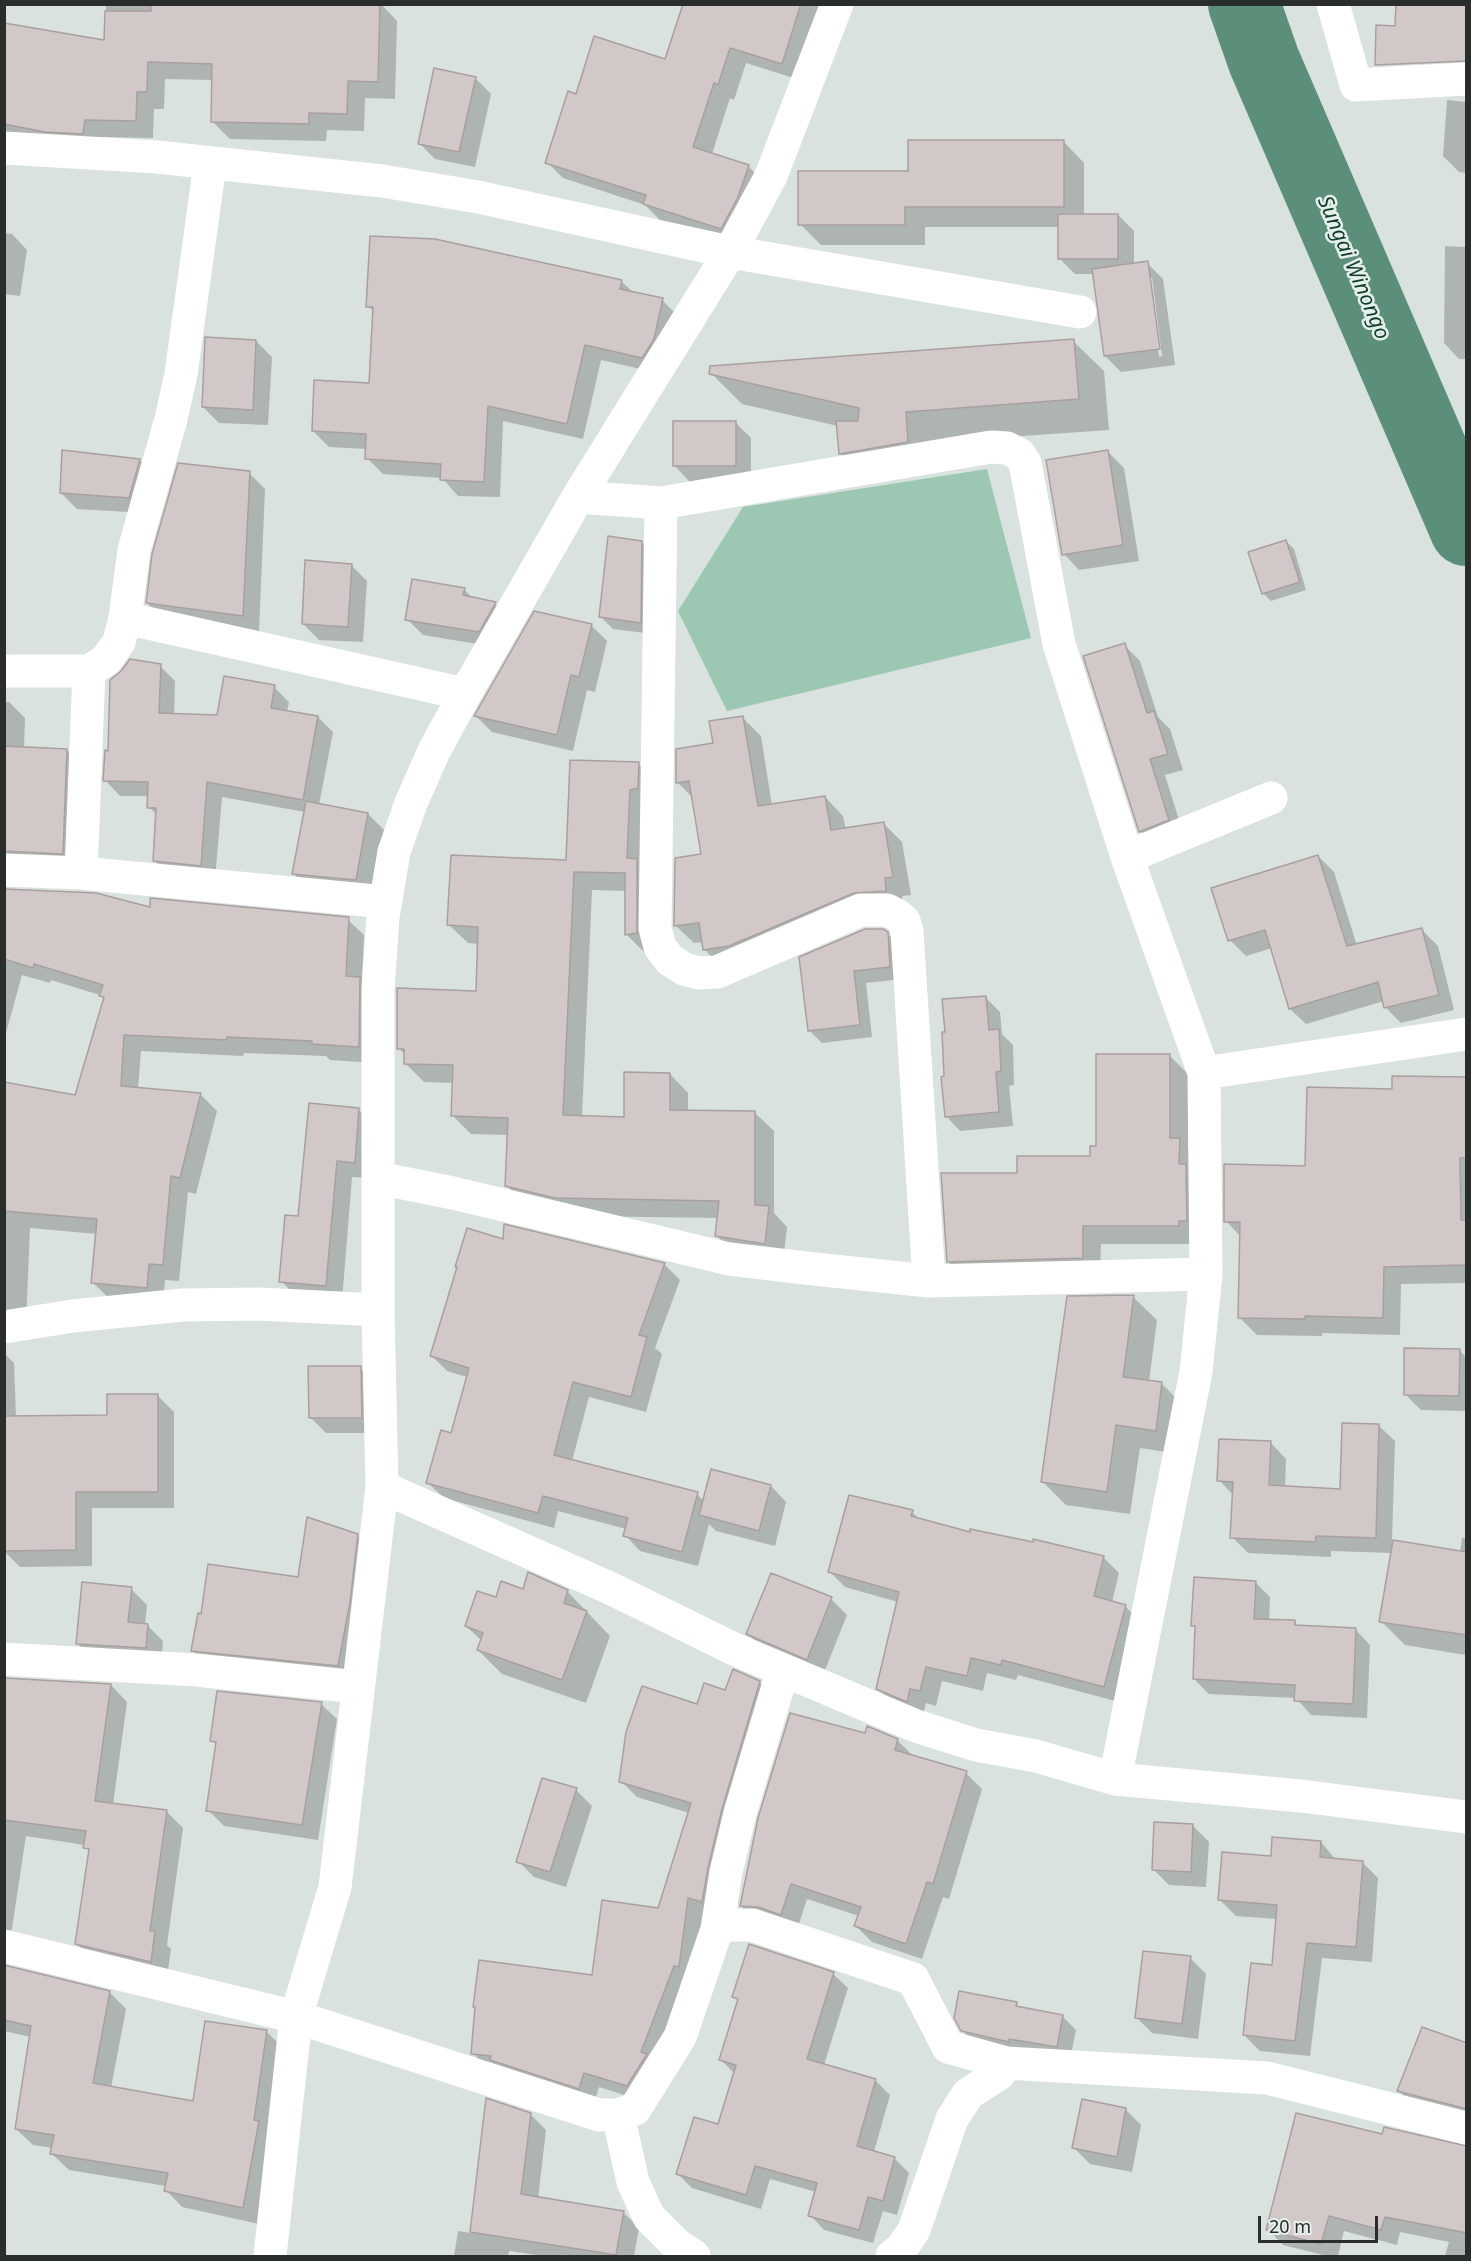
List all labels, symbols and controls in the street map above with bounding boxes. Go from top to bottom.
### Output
water label: Sungai Winongo [1311,192,1395,344]
scale bar [1261,2204,1381,2242]
text: 20 m [1269,2214,1311,2238]

